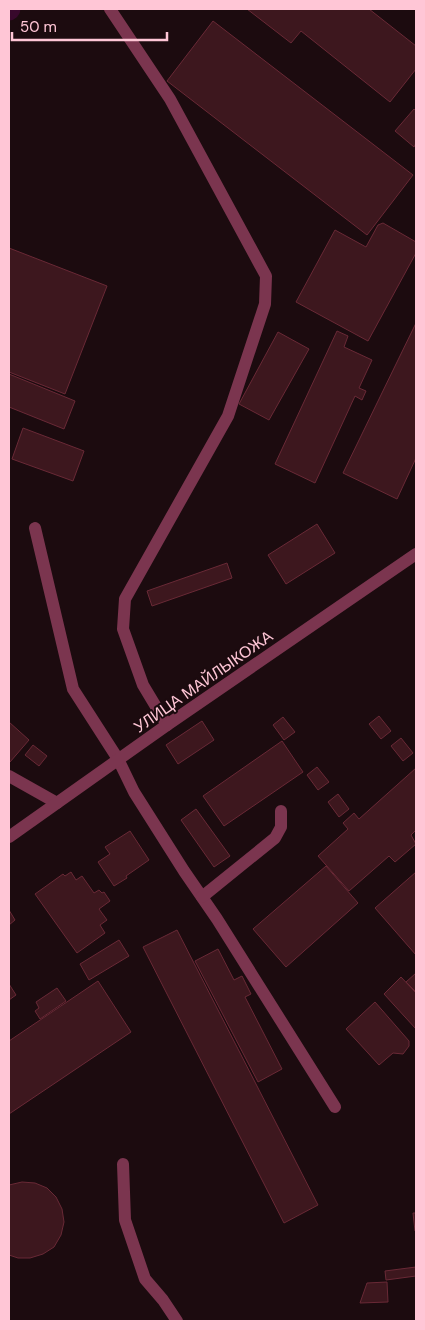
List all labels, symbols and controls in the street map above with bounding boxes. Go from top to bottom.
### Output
scale bar [12,10,168,42]
text: 50 m [20,17,57,37]
street label: УЛИЦА МАЙЛЫКОЖА [130,625,277,737]

